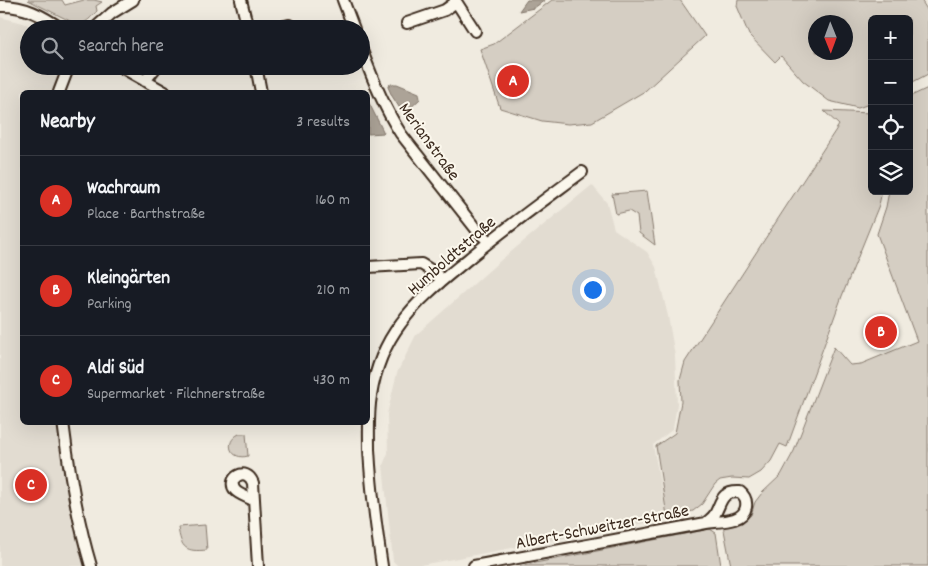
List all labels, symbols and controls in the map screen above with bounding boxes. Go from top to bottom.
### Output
north arrow [808,15,853,60]
map controls [868,15,913,195]
button: + [868,15,913,60]
search box [20,20,370,75]
icon: search [38,34,66,62]
text: Search here [78,34,164,61]
button: − [868,60,913,105]
pin: A [497,62,529,100]
street label: Merianstraße [391,98,465,187]
button: locate [868,105,913,150]
text: Nearby [40,108,95,138]
text: 3 results [296,111,350,134]
button: layers [868,150,913,195]
text: Wachraum [87,176,160,203]
text: A [52,189,60,212]
text: 160 m [315,189,350,212]
text: Place · Barthstraße [87,203,205,226]
street label: Humboldtstraße [403,211,503,303]
text: Kleingärten [87,266,170,293]
your location [580,277,606,303]
text: B [52,279,60,302]
text: 210 m [316,279,350,302]
text: Parking [87,293,132,316]
pin: B [865,313,897,351]
text: Aldi Süd [87,356,144,383]
text: C [52,369,60,392]
text: 430 m [313,369,350,392]
text: Supermarket · Filchnerstraße [87,383,265,406]
pin: C [15,466,47,504]
street label: Albert-Schweitzer-Straße [514,499,691,558]

